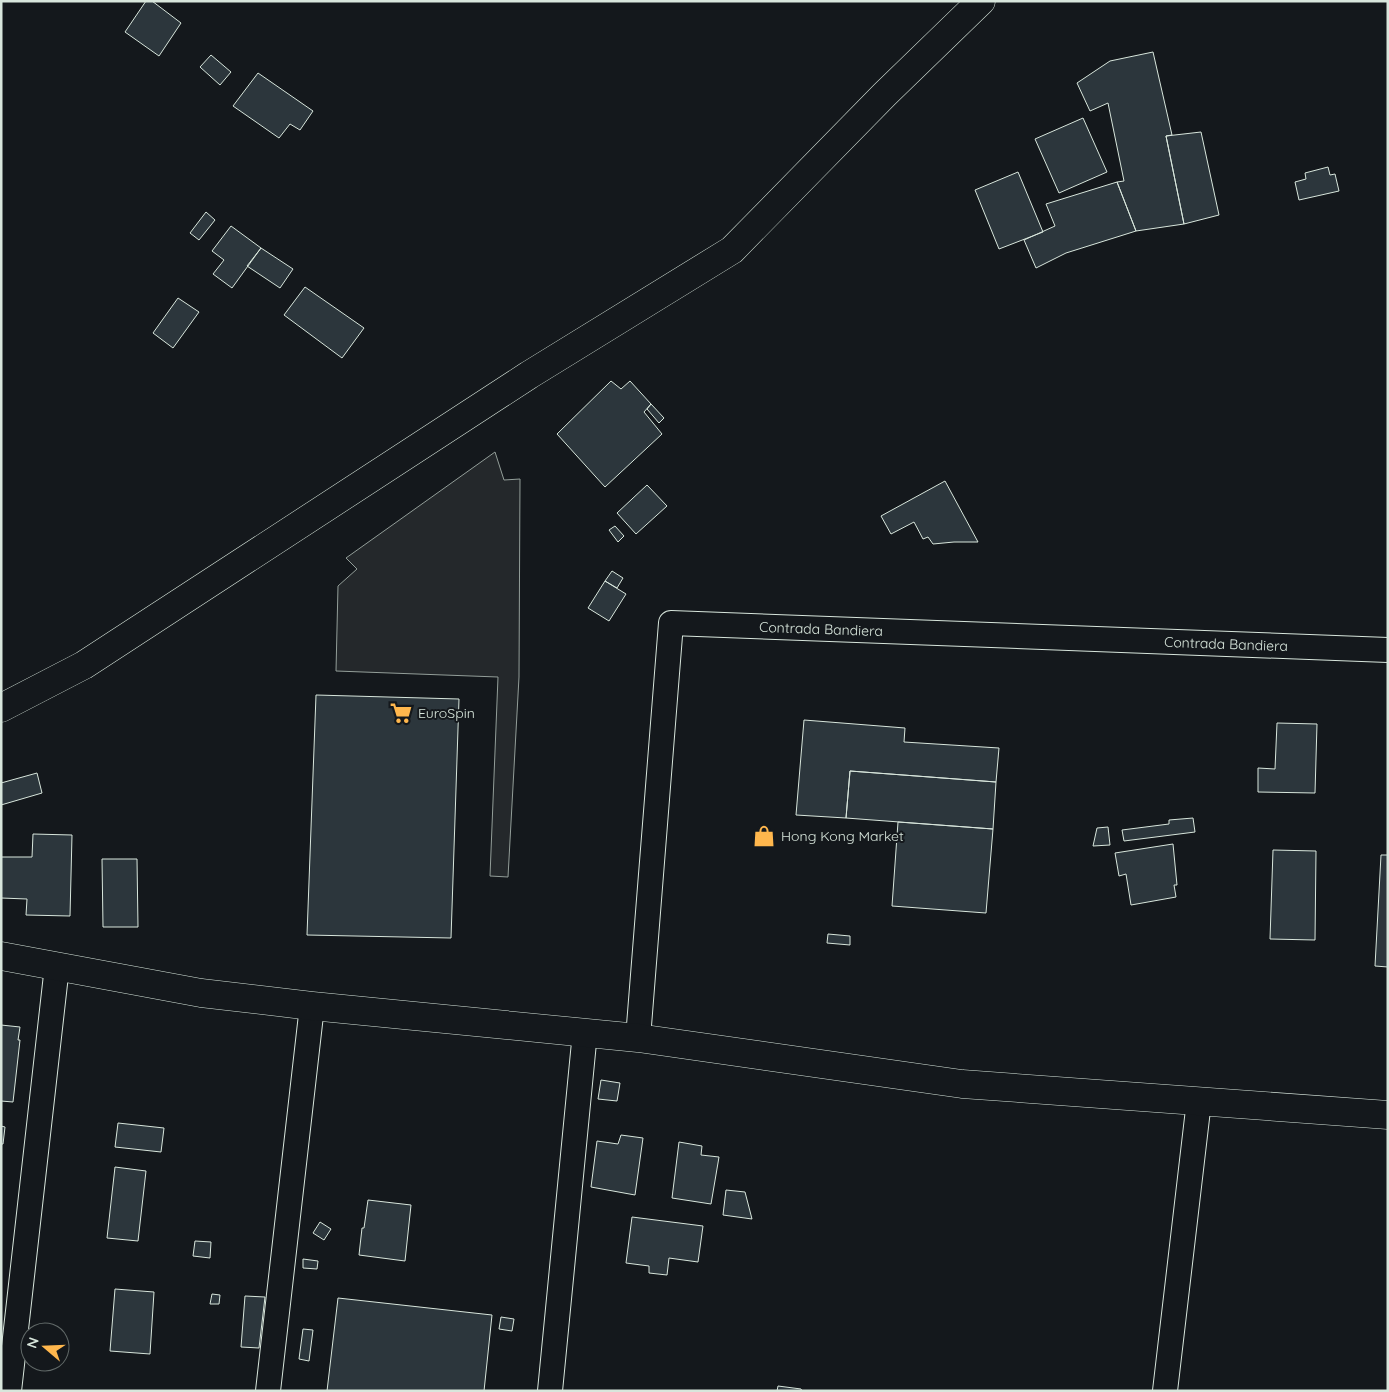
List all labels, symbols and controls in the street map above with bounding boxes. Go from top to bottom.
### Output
street label: Contrada Bandiera [759,618,883,640]
street label: Contrada Bandiera [1164,633,1288,655]
supermarket icon: EuroSpin [388,700,414,726]
place label: EuroSpin [418,704,475,722]
shop icon: Hong Kong Market [751,823,777,849]
place label: Hong Kong Market [781,827,904,845]
north arrow [20,1322,70,1372]
text: N [23,1335,43,1351]

